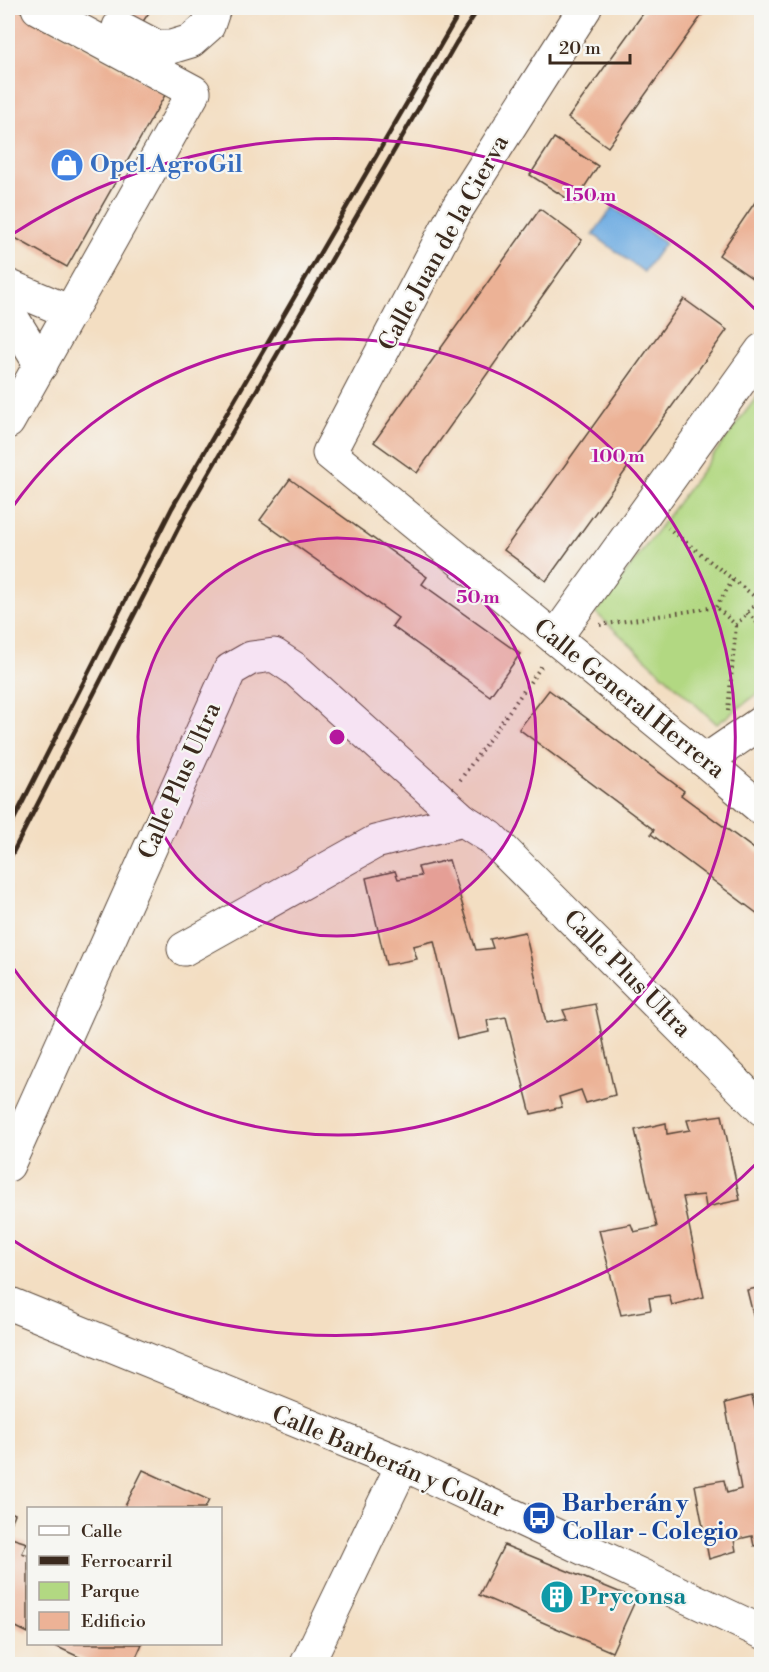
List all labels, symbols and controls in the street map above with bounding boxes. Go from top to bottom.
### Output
scale bar [550,27,630,65]
text: 20 m [559,37,601,60]
street label: Calle Juan de la Cierva [372,129,516,356]
shop icon: Opel AgroGil [49,147,85,183]
place label: Opel AgroGil [90,150,243,180]
text: 150 m [564,184,617,207]
text: 100 m [591,445,645,468]
text: 50 m [456,586,500,609]
street label: Calle General Herrera [527,613,731,786]
street label: Calle Plus Ultra [132,697,228,864]
centre of rings [327,727,347,747]
street label: Calle Plus Ultra [557,904,698,1045]
street label: Calle Barberán y Collar [267,1399,509,1525]
place label: Barberán y Collar - Colegio [562,1489,739,1547]
bus stop icon: Barberán y Collar - Colegio [521,1500,557,1536]
legend [27,1507,222,1645]
text: Calle [81,1520,122,1543]
text: Ferrocarril [81,1550,173,1573]
building icon: Pryconsa [539,1579,575,1615]
text: Parque [81,1580,140,1603]
place label: Pryconsa [580,1582,687,1612]
text: Edificio [81,1610,146,1633]

